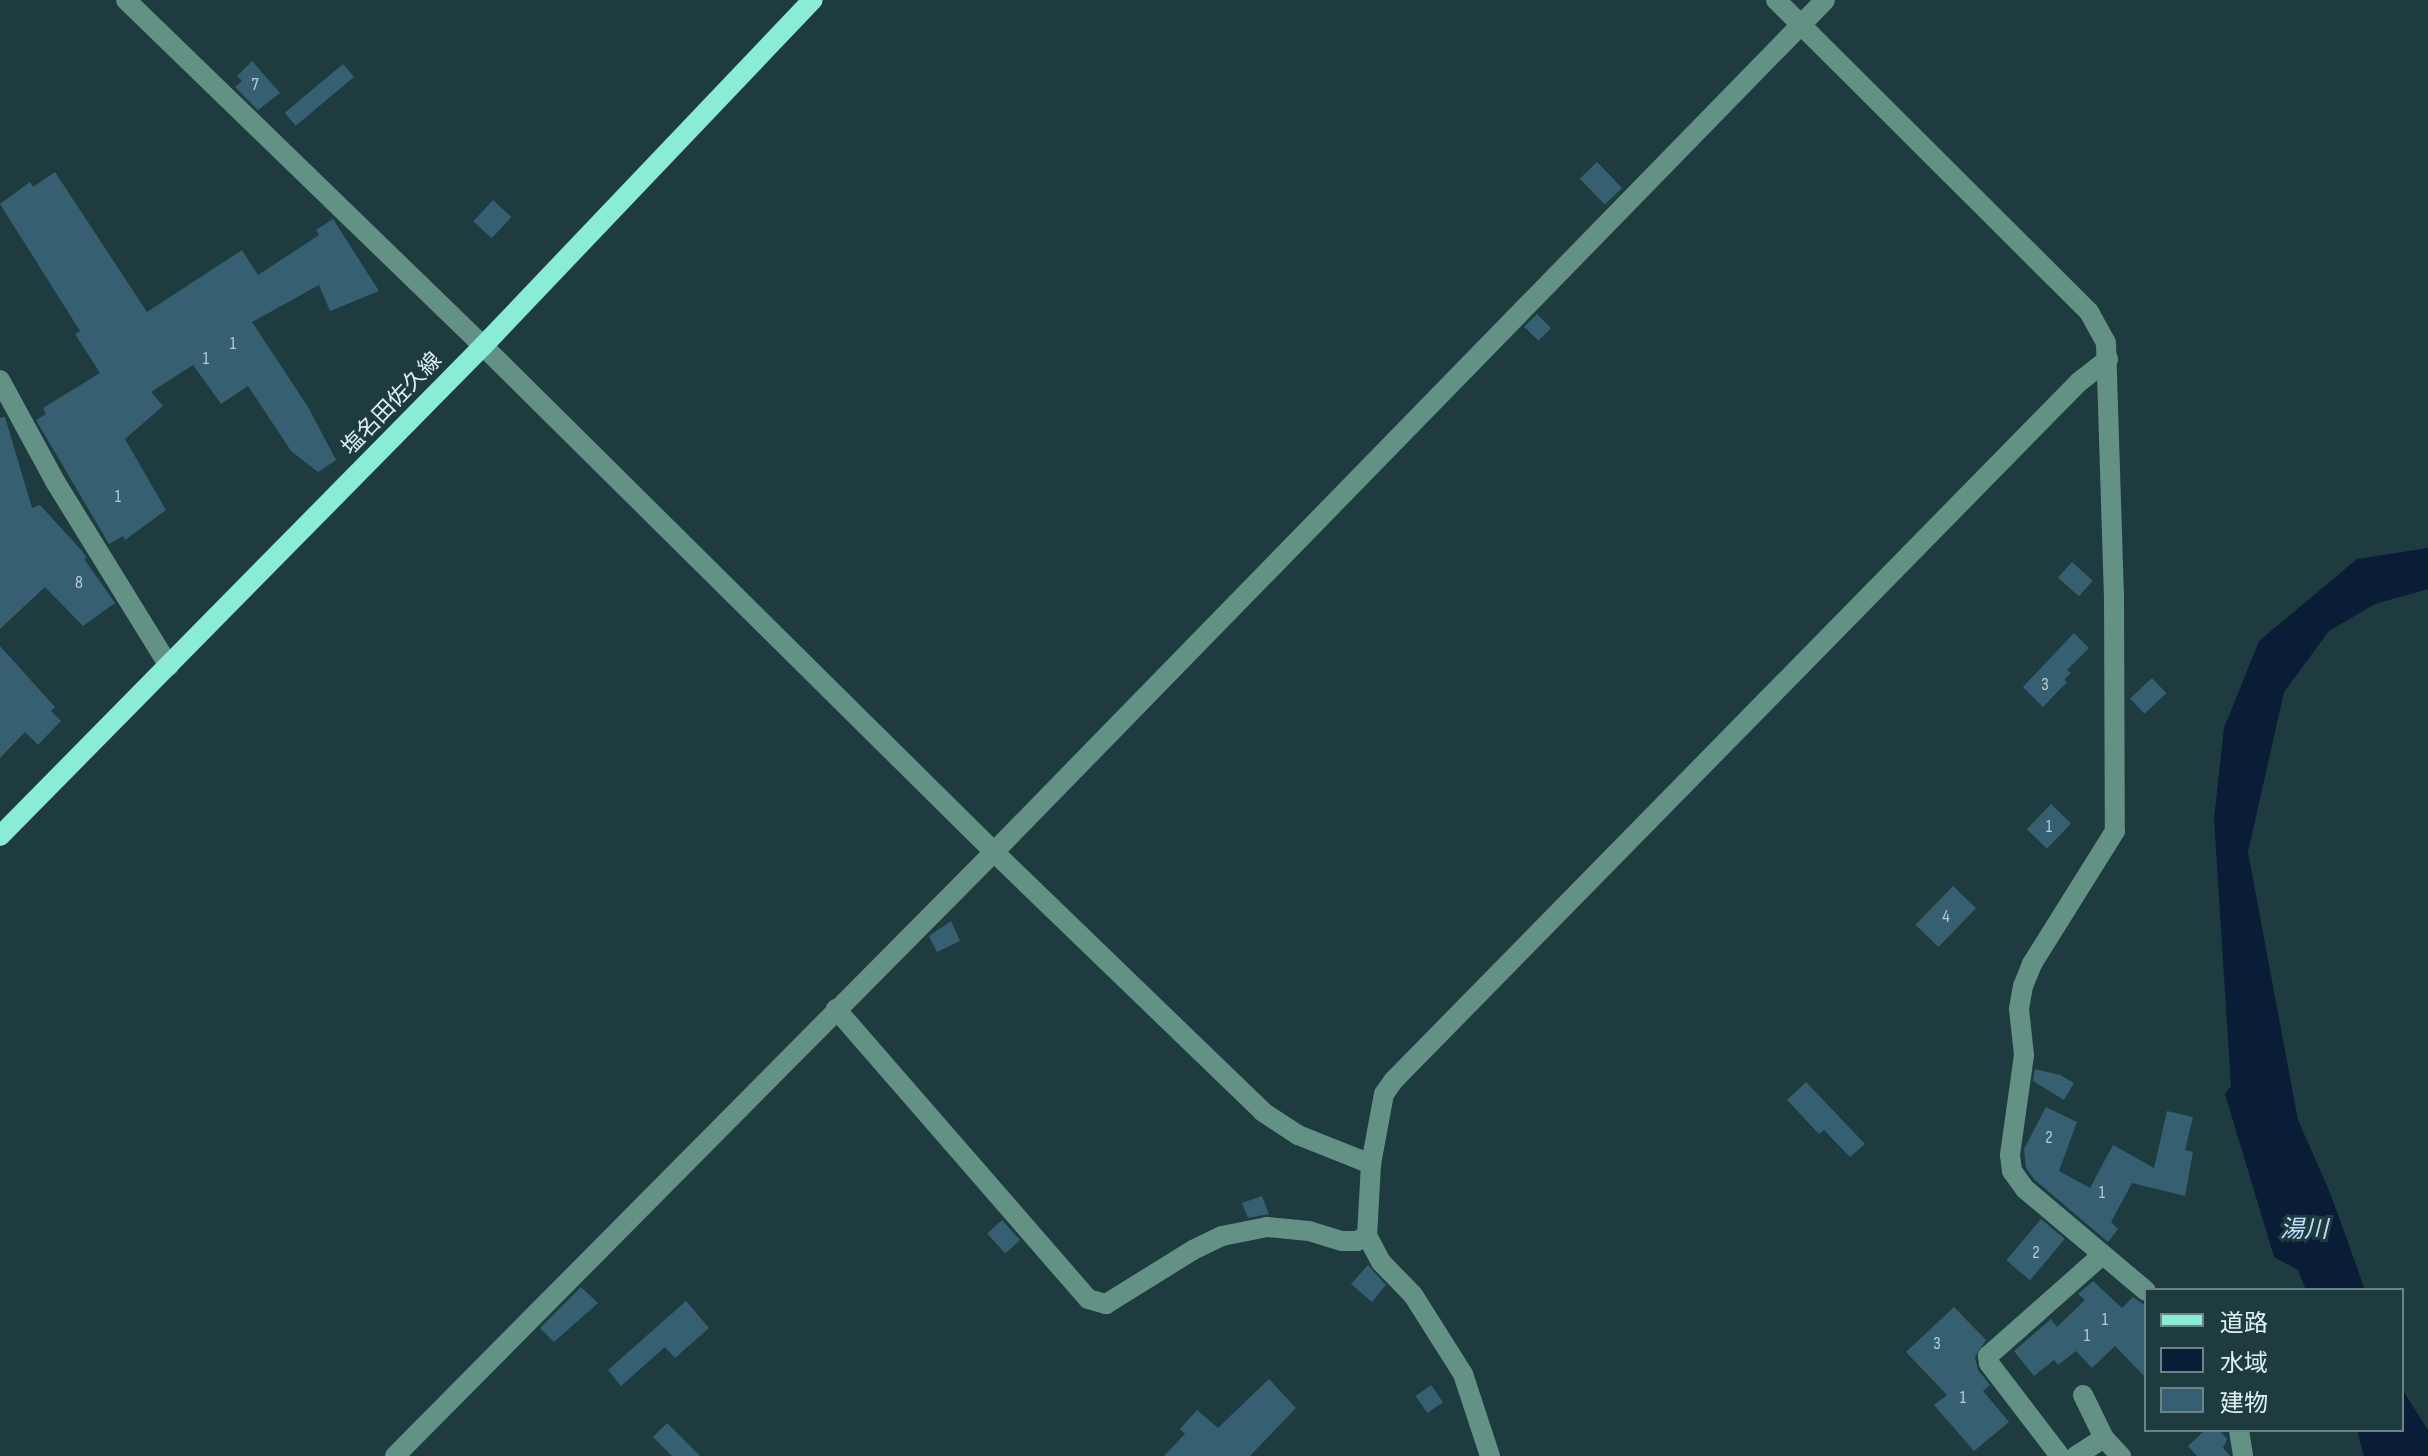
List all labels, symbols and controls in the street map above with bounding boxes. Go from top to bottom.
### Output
house number: 7 [251,74,259,96]
house number: 1 [230,333,236,355]
street label: 塩名田佐久線 [337,347,447,461]
house number: 1 [203,348,209,370]
house number: 1 [115,486,121,508]
house number: 8 [75,572,83,594]
house number: 3 [2041,674,2049,696]
house number: 1 [2046,816,2052,838]
house number: 4 [1942,906,1950,928]
house number: 2 [2045,1127,2053,1149]
house number: 1 [2099,1182,2105,1204]
water label: 湯川 [2280,1216,2328,1244]
house number: 2 [2032,1242,2040,1264]
legend [2144,1288,2404,1432]
house number: 1 [2102,1309,2108,1331]
text: 道路 [2220,1309,2268,1338]
house number: 1 [2084,1325,2090,1347]
house number: 3 [1933,1333,1941,1355]
text: 水域 [2220,1349,2268,1378]
house number: 1 [1960,1387,1966,1409]
text: 建物 [2220,1389,2268,1418]

